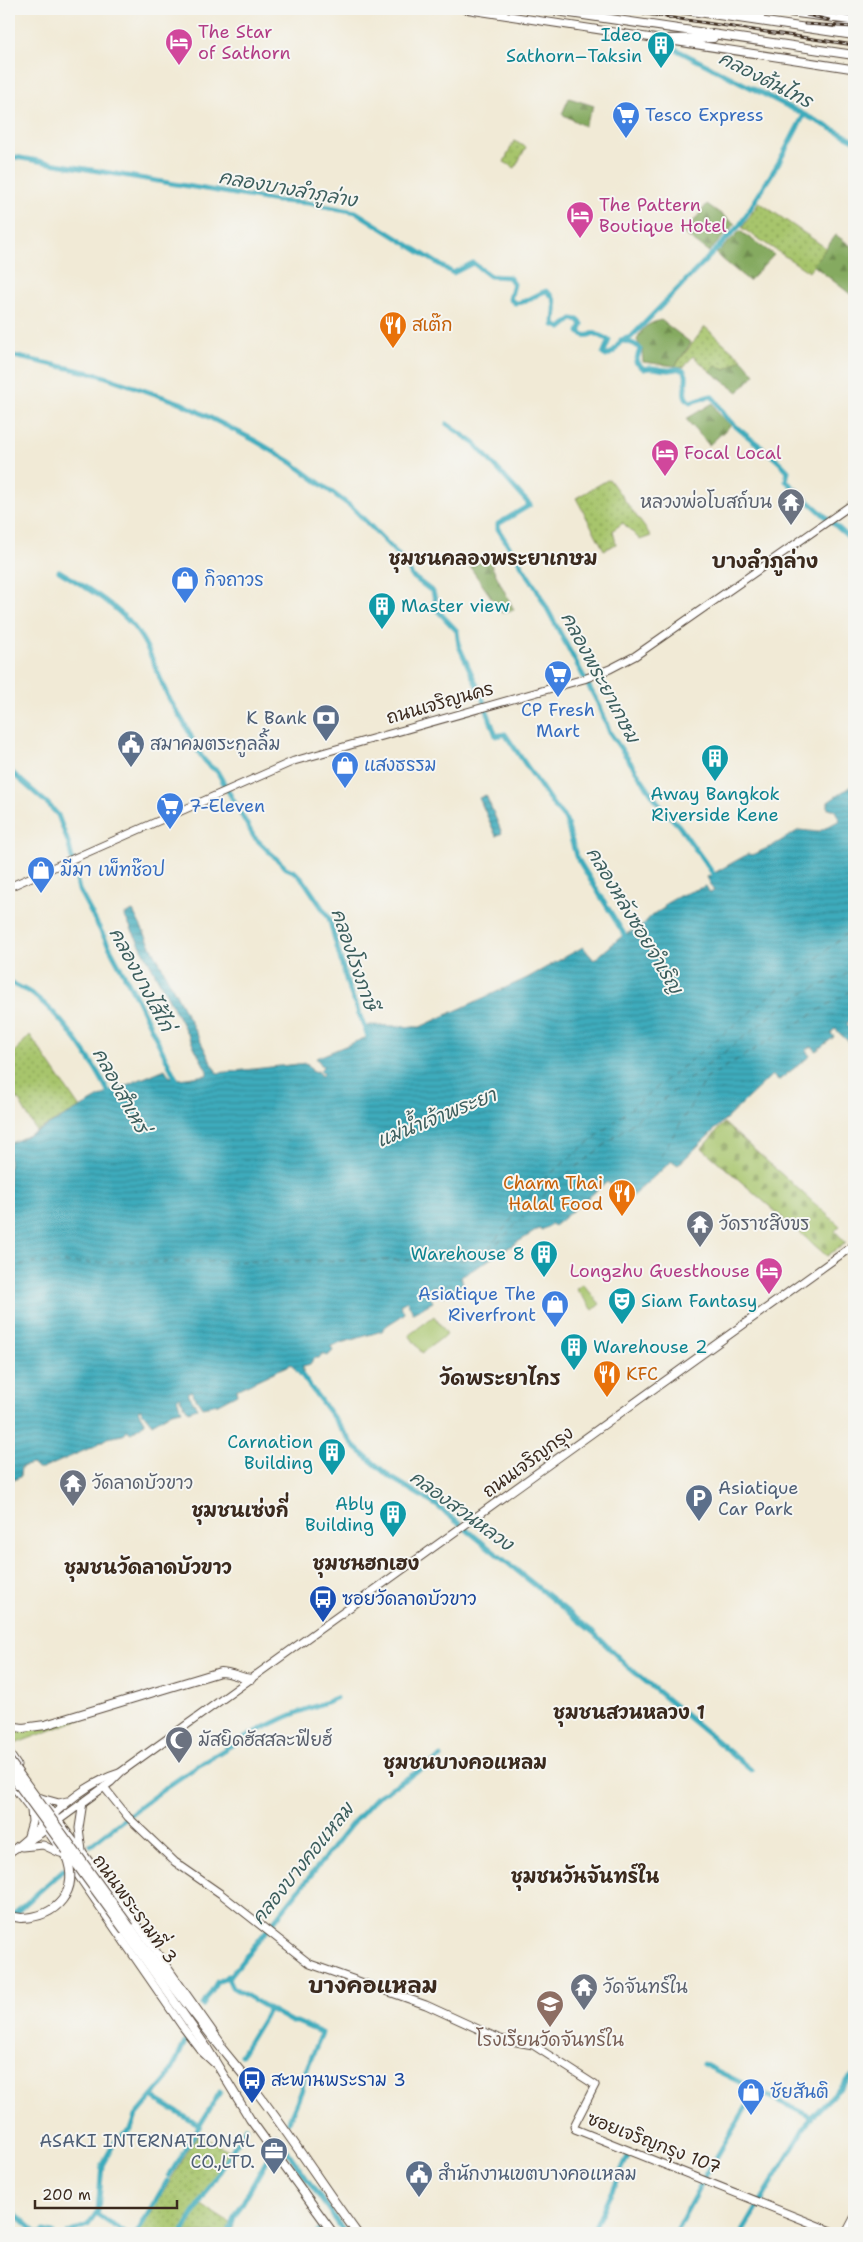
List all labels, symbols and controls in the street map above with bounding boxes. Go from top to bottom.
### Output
place label: The Star of Sathorn [198,20,290,65]
place label: Ideo Sathorn–Taksin [506,23,642,68]
hotel icon: The Star of Sathorn [164,27,194,66]
building icon: Ideo Sathorn–Taksin [646,30,676,69]
water label: คลองต้นไทร [715,45,818,115]
supermarket icon: Tesco Express [611,100,641,139]
place label: Tesco Express [645,103,764,127]
water label: คลองบางลำภูล่าง [217,164,361,215]
place label: The Pattern Boutique Hotel [599,193,727,238]
hotel icon: The Pattern Boutique Hotel [565,200,595,239]
restaurant icon: สเต๊ก [378,310,408,349]
place label: สเต๊ก [412,312,453,337]
hotel icon: Focal Local [650,438,680,477]
place label: Focal Local [684,441,782,465]
temple icon: หลวงพ่อโบสถ์บน [776,487,806,526]
place label: หลวงพ่อโบสถ์บน [640,489,772,514]
district label: ชุมชนคลองพระยาเกษม [388,546,598,573]
district label: บางลำภูล่าง [712,548,818,576]
shop icon: กิจถาวร [170,565,200,604]
place label: กิจถาวร [204,568,264,592]
building icon: Master view [367,591,397,630]
place label: Master view [401,594,510,618]
water label: คลองพระยาเกษม [556,607,647,749]
supermarket icon: CP Fresh Mart [543,659,573,698]
street label: ถนนเจริญนคร [384,676,496,730]
place label: CP Fresh Mart [521,698,595,743]
bank icon: K Bank [311,703,341,742]
place label: K Bank [246,706,307,730]
place label: สมาคมตระกูลลิ้ม [150,728,281,758]
public building icon: สมาคมตระกูลลิ้ม [116,729,146,768]
building icon: Away Bangkok Riverside Kene [700,743,730,782]
shop icon: แสงธรรม [330,750,360,789]
place label: แสงธรรม [364,753,437,777]
place label: Away Bangkok Riverside Kene [650,782,780,827]
supermarket icon: 7-Eleven [155,791,185,830]
place label: 7-Eleven [189,794,265,818]
water label: คลองหลังซอยจำเริญ [581,842,689,1000]
shop icon: มีมา เพ็ทช๊อป [26,855,56,894]
place label: มีมา เพ็ทช๊อป [60,857,166,882]
water label: คลองโรงภาษี [326,905,385,1017]
water label: คลองบางไส้ไก่ [104,923,181,1039]
water label: คลองสำเหร่ [87,1043,156,1141]
water label: แม่น้ำเจ้าพระยา [371,1077,501,1153]
place label: Charm Thai Halal Food [503,1171,603,1216]
restaurant icon: Charm Thai Halal Food [607,1178,637,1217]
temple icon: วัดราชสิงขร [685,1209,715,1248]
place label: วัดราชสิงขร [719,1212,810,1236]
building icon: Warehouse 8 [529,1239,559,1278]
place label: Warehouse 8 [410,1242,525,1266]
hotel icon: Longzhu Guesthouse [754,1256,784,1295]
place label: Longzhu Guesthouse [569,1259,750,1283]
place label: Asiatique The Riverfront [418,1282,536,1327]
theatre icon: Siam Fantasy [607,1286,637,1325]
shop icon: Asiatique The Riverfront [540,1289,570,1328]
place label: Siam Fantasy [641,1289,757,1313]
building icon: Warehouse 2 [559,1332,589,1371]
place label: Warehouse 2 [593,1335,708,1359]
restaurant icon: KFC [592,1359,622,1398]
place label: KFC [626,1362,658,1386]
district label: วัดพระยาไกร [439,1365,561,1391]
street label: ถนนเจริญกรุง [478,1421,579,1505]
place label: Carnation Building [227,1430,313,1475]
building icon: Carnation Building [317,1437,347,1476]
water label: คลองสวนหลวง [405,1465,520,1557]
temple icon: วัดลาดบัวขาว [58,1468,88,1507]
place label: วัดลาดบัวขาว [92,1471,193,1495]
place label: Asiatique Car Park [718,1476,799,1521]
parking icon: Asiatique Car Park [684,1483,714,1522]
district label: ชุมชนเซ่งกี่ [191,1492,289,1525]
place label: Ably Building [305,1492,374,1537]
building icon: Ably Building [378,1499,408,1538]
district label: ชุมชนฮกเฮง [313,1551,419,1578]
district label: ชุมชนวัดลาดบัวขาว [64,1555,232,1582]
bus stop icon: ซอยวัดลาดบัวขาว [308,1584,338,1623]
place label: ซอยวัดลาดบัวขาว [342,1587,477,1611]
district label: ชุมชนสวนหลวง 1 [553,1700,705,1727]
mosque icon: มัสยิดฮัสสละฟียฮ์ [164,1725,194,1764]
place label: มัสยิดฮัสสละฟียฮ์ [198,1727,333,1752]
district label: ชุมชนบางคอแหลม [383,1750,547,1777]
water label: คลองบางคอแหลม [246,1796,360,1929]
street label: ถนนพระรามที่ 3 [87,1846,188,1968]
district label: ชุมชนวันจันทร์ใน [511,1863,659,1891]
district label: บางคอแหลม [308,1971,438,2000]
temple icon: วัดจันทร์ใน [569,1972,599,2011]
place label: วัดจันทร์ใน [603,1974,688,1999]
school or university icon: โรงเรียนวัดจันทร์ใน [535,1989,565,2028]
place label: โรงเรียนวัดจันทร์ใน [476,2027,624,2052]
bus stop icon: สะพานพระราม 3 [237,2065,267,2104]
place label: สะพานพระราม 3 [271,2068,406,2092]
shop icon: ชัยสันติ [736,2077,766,2116]
place label: ชัยสันติ [770,2080,829,2104]
street label: ซอยเจริญกรุง 107 [583,2106,725,2181]
place label: ASAKI INTERNATIONAL CO.,LTD. [39,2129,255,2174]
office icon: ASAKI INTERNATIONAL CO.,LTD. [259,2136,289,2175]
public building icon: สำนักงานเขตบางคอแหลม [404,2159,434,2198]
place label: สำนักงานเขตบางคอแหลม [438,2162,637,2186]
scale bar [35,2177,178,2209]
text: 200 m [42,2185,91,2205]

